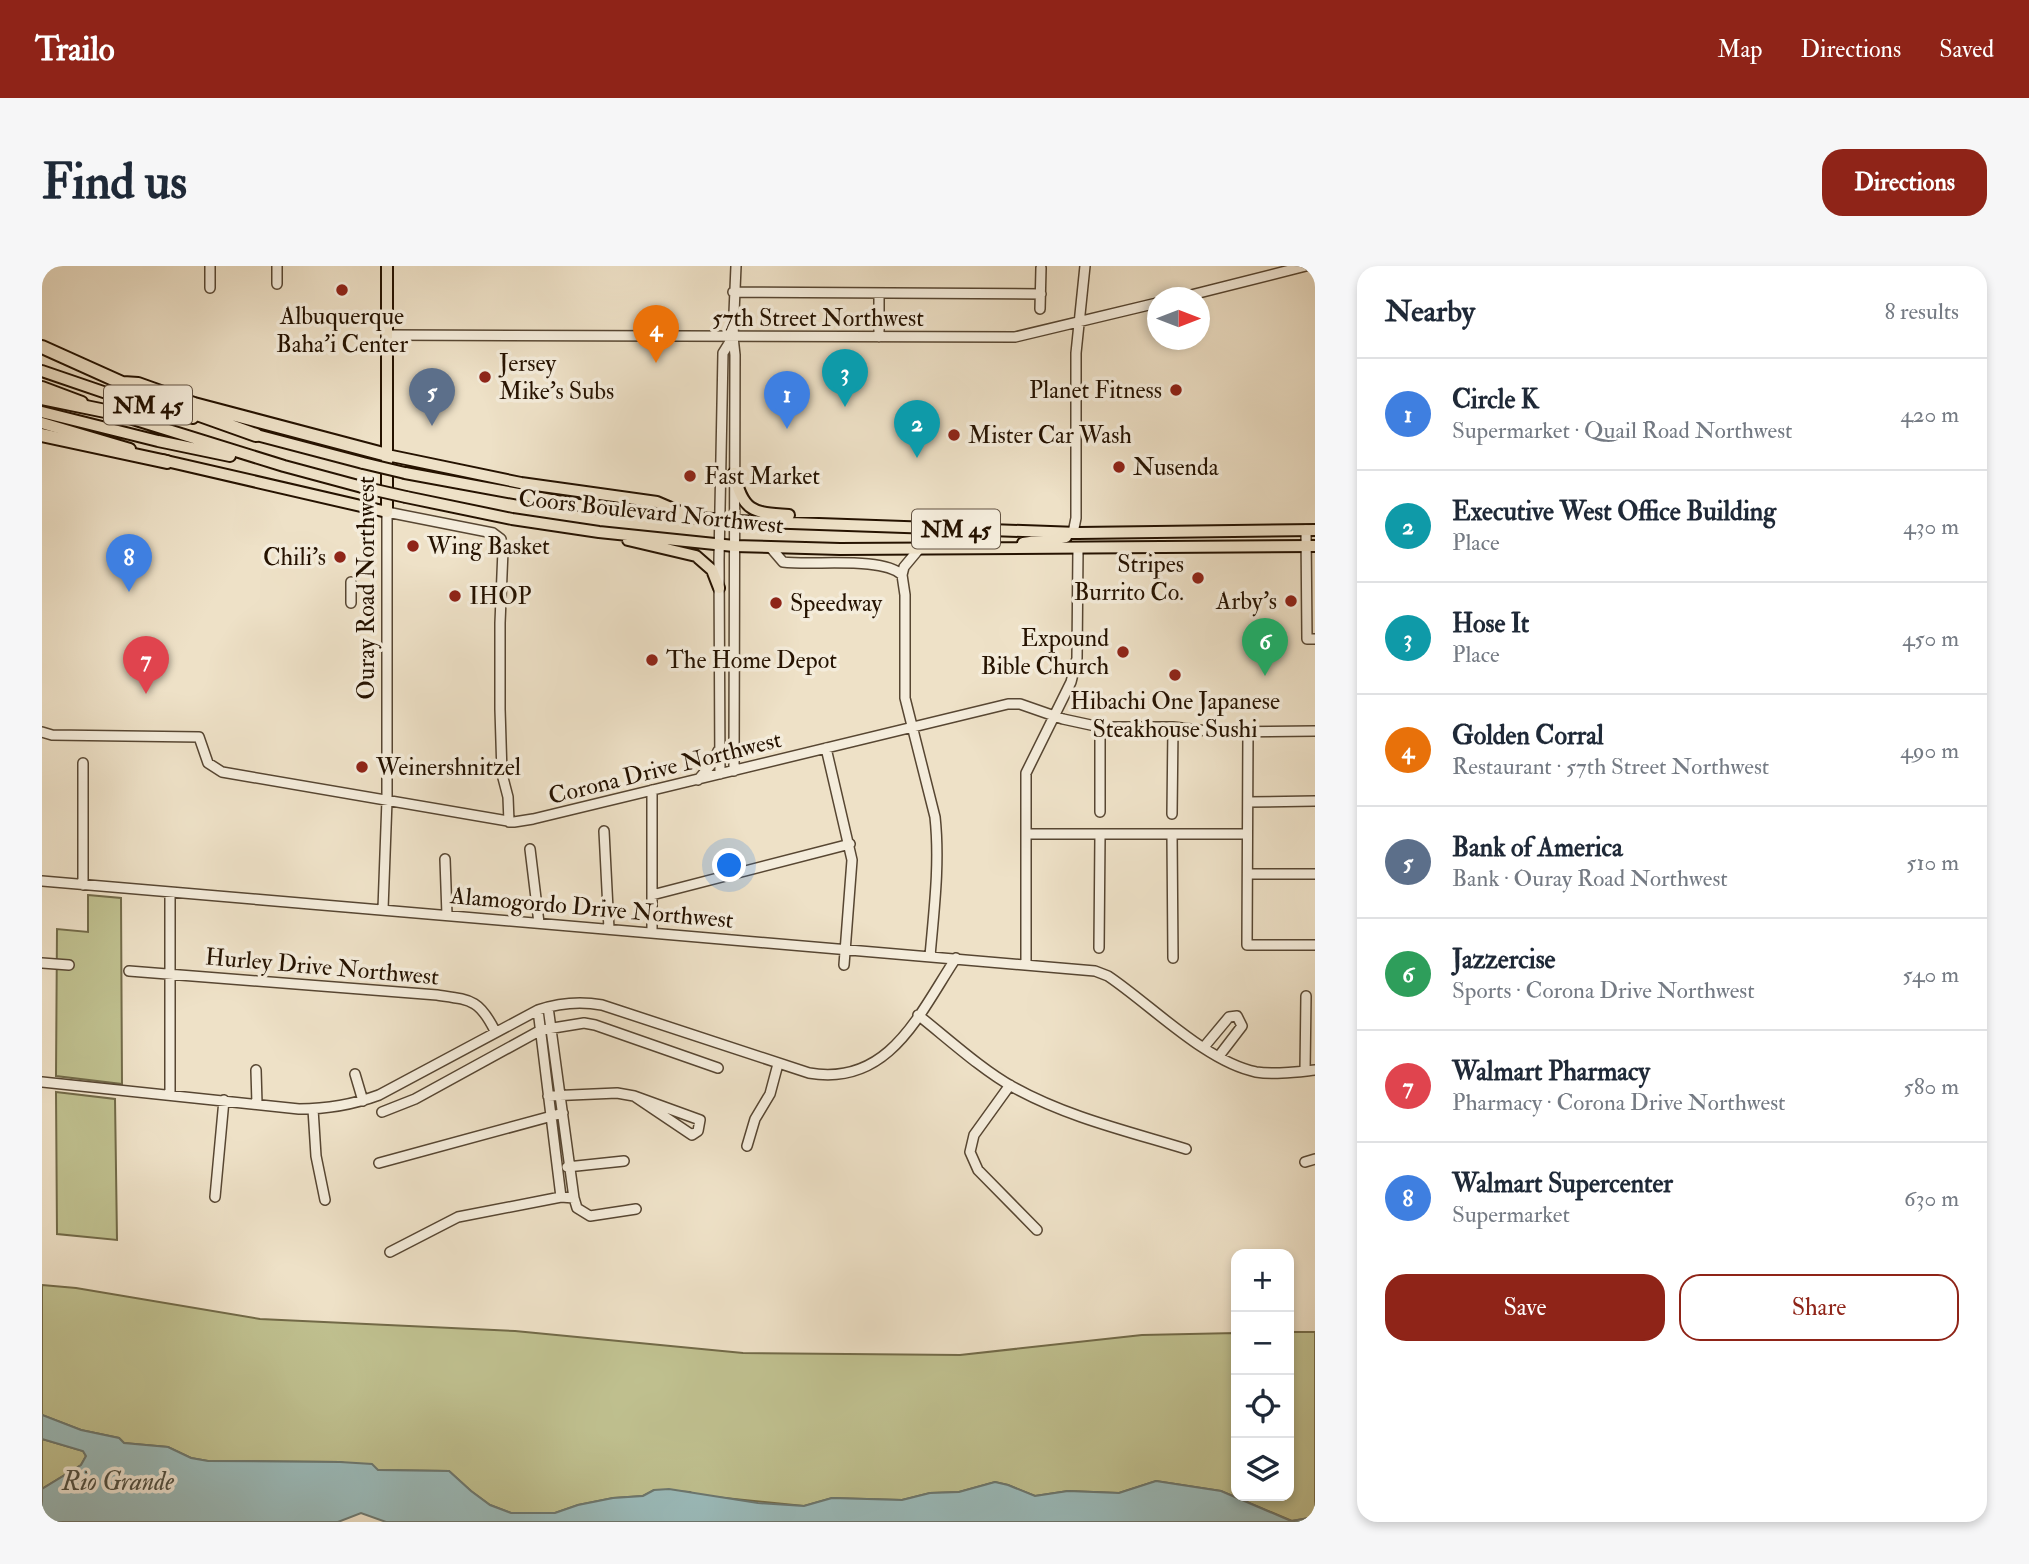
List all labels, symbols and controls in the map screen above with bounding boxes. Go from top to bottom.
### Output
text: Trailo [35,29,115,70]
text: Map [1717,34,1762,65]
text: Directions [1800,34,1901,65]
text: Saved [1939,34,1994,65]
button: Directions [1822,149,1987,216]
text: Find us [42,152,187,213]
marker: Albuquerque Baha'i Center [334,282,350,298]
north arrow [1147,287,1210,350]
text: Nearby [1385,293,1475,330]
text: 8 results [1884,297,1959,326]
place label: Albuquerque Baha'i Center [276,301,408,360]
street label: 57th Street Northwest [712,303,924,334]
pin: 4 [633,305,679,363]
place label: Jersey Mike's Subs [498,348,614,407]
pin: 3 [822,349,868,407]
pin: 5 [409,368,455,426]
marker: Jersey Mike's Subs [477,369,493,385]
pin: 1 [764,371,810,429]
place label: Planet Fitness [1029,375,1162,406]
marker: Planet Fitness [1168,382,1184,398]
text: Circle K [1452,384,1539,416]
road number: NM 45 [104,386,192,424]
pin: 2 [894,400,940,458]
text: 1 [1404,400,1412,429]
text: 420 m [1900,400,1959,429]
text: Supermarket · Quail Road Northwest [1452,416,1793,445]
place label: Mister Car Wash [968,420,1132,451]
marker: Mister Car Wash [946,427,962,443]
place label: Nusenda [1133,452,1220,483]
marker: Nusenda [1111,459,1127,475]
place label: Fast Market [704,461,820,492]
marker: Fast Market [682,468,698,484]
street label: Ouray Road Northwest [351,476,382,700]
street label: Coors Boulevard Northwest [517,483,785,541]
text: Executive West Office Building [1452,496,1776,528]
road number: NM 45 [912,510,1000,548]
text: 2 [1402,512,1414,541]
text: 430 m [1903,512,1959,541]
text: Place [1452,528,1500,557]
place label: Wing Basket [426,531,550,562]
pin: 8 [106,534,152,592]
marker: Wing Basket [405,538,421,554]
place label: Chili's [263,542,326,573]
marker: Chili's [332,549,348,565]
place label: Stripes Burrito Co. [1074,549,1184,608]
marker: Stripes Burrito Co. [1190,570,1206,586]
place label: IHOP [469,581,532,612]
place label: Arby's [1215,586,1277,617]
marker: IHOP [447,588,463,604]
place label: Speedway [790,588,883,619]
marker: Arby's [1283,593,1299,609]
marker: Speedway [768,595,784,611]
text: Hose It [1452,608,1529,640]
pin: 6 [1242,618,1288,676]
place label: Expound Bible Church [981,623,1109,682]
text: 3 [1404,624,1412,653]
text: 450 m [1902,624,1959,653]
pin: 7 [123,636,169,694]
text: Place [1452,640,1500,669]
marker: Expound Bible Church [1115,644,1131,660]
place label: The Home Depot [666,645,837,676]
marker: The Home Depot [644,652,660,668]
marker: Hibachi One Japanese Steakhouse Sushi [1167,667,1183,683]
place label: Hibachi One Japanese Steakhouse Sushi [1070,686,1280,745]
text: Golden Corral [1452,720,1604,752]
street label: Corona Drive Northwest [545,724,785,812]
text: 4 [1402,736,1414,765]
text: 490 m [1900,736,1959,765]
place label: Weinershnitzel [375,752,521,783]
text: Restaurant · 57th Street Northwest [1452,752,1769,781]
marker: Weinershnitzel [354,759,370,775]
text: Bank of America [1452,832,1623,864]
your location [712,848,746,882]
text: 5 [1403,848,1413,877]
text: 510 m [1906,848,1959,877]
text: Bank · Ouray Road Northwest [1452,864,1728,893]
street label: Alamogordo Drive Northwest [448,880,735,936]
street label: Hurley Drive Northwest [204,941,440,993]
text: Jazzercise [1452,944,1555,976]
text: 6 [1402,960,1414,989]
text: 540 m [1903,960,1959,989]
text: Sports · Corona Drive Northwest [1452,976,1755,1005]
text: Walmart Pharmacy [1452,1056,1650,1088]
text: 7 [1403,1072,1413,1101]
text: 580 m [1904,1072,1959,1101]
text: Pharmacy · Corona Drive Northwest [1452,1088,1786,1117]
text: Walmart Supercenter [1452,1168,1673,1200]
text: 8 [1403,1184,1413,1213]
text: 630 m [1904,1184,1959,1213]
text: Supermarket [1452,1200,1570,1229]
map controls [1231,1249,1294,1501]
button: + [1231,1249,1294,1312]
button: Save [1385,1274,1665,1341]
button: Share [1679,1274,1959,1341]
button: − [1231,1312,1294,1375]
button: locate [1231,1375,1294,1438]
button: layers [1231,1438,1294,1501]
water label: Rio Grande [61,1466,174,1498]

